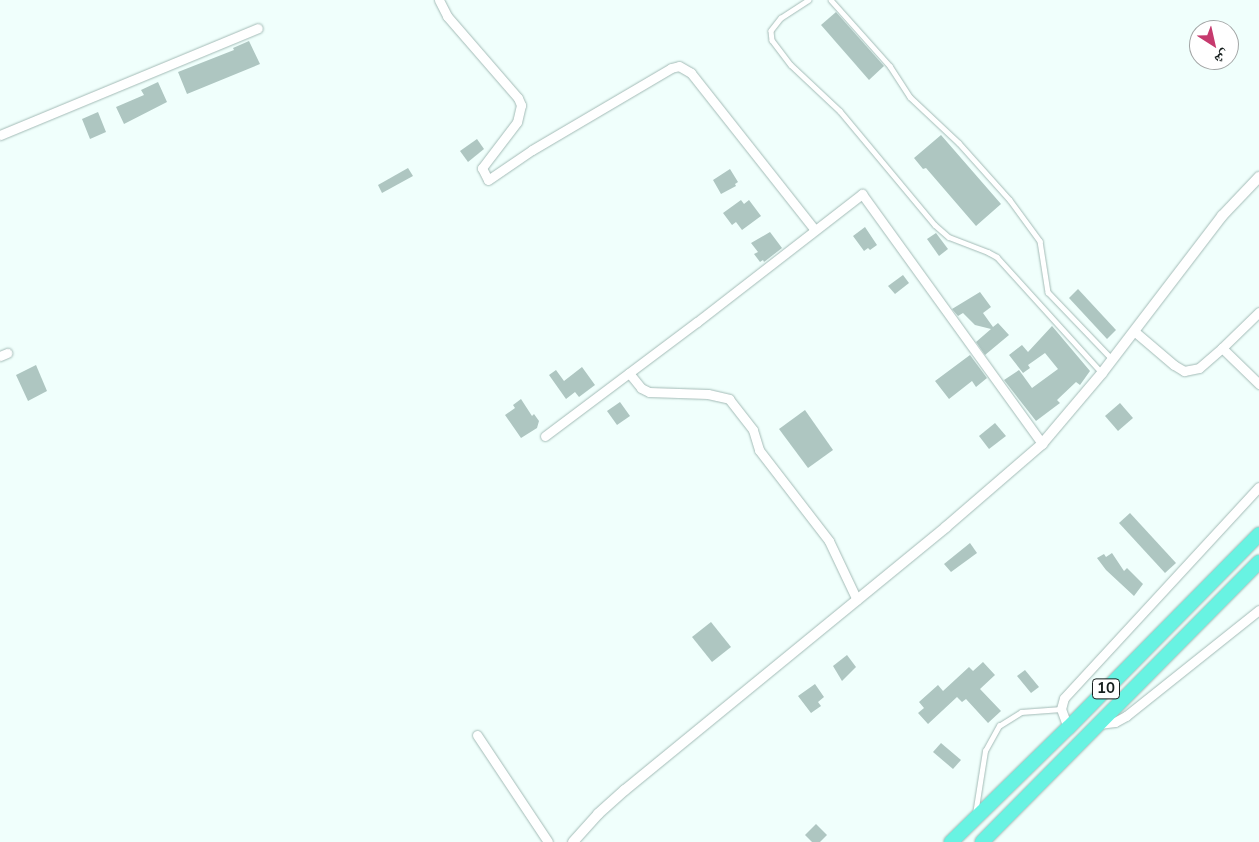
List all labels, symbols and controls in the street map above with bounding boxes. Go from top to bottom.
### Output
north arrow [1189,20,1239,70]
text: ش [1211,45,1234,69]
road number: 10 [1091,676,1121,702]

